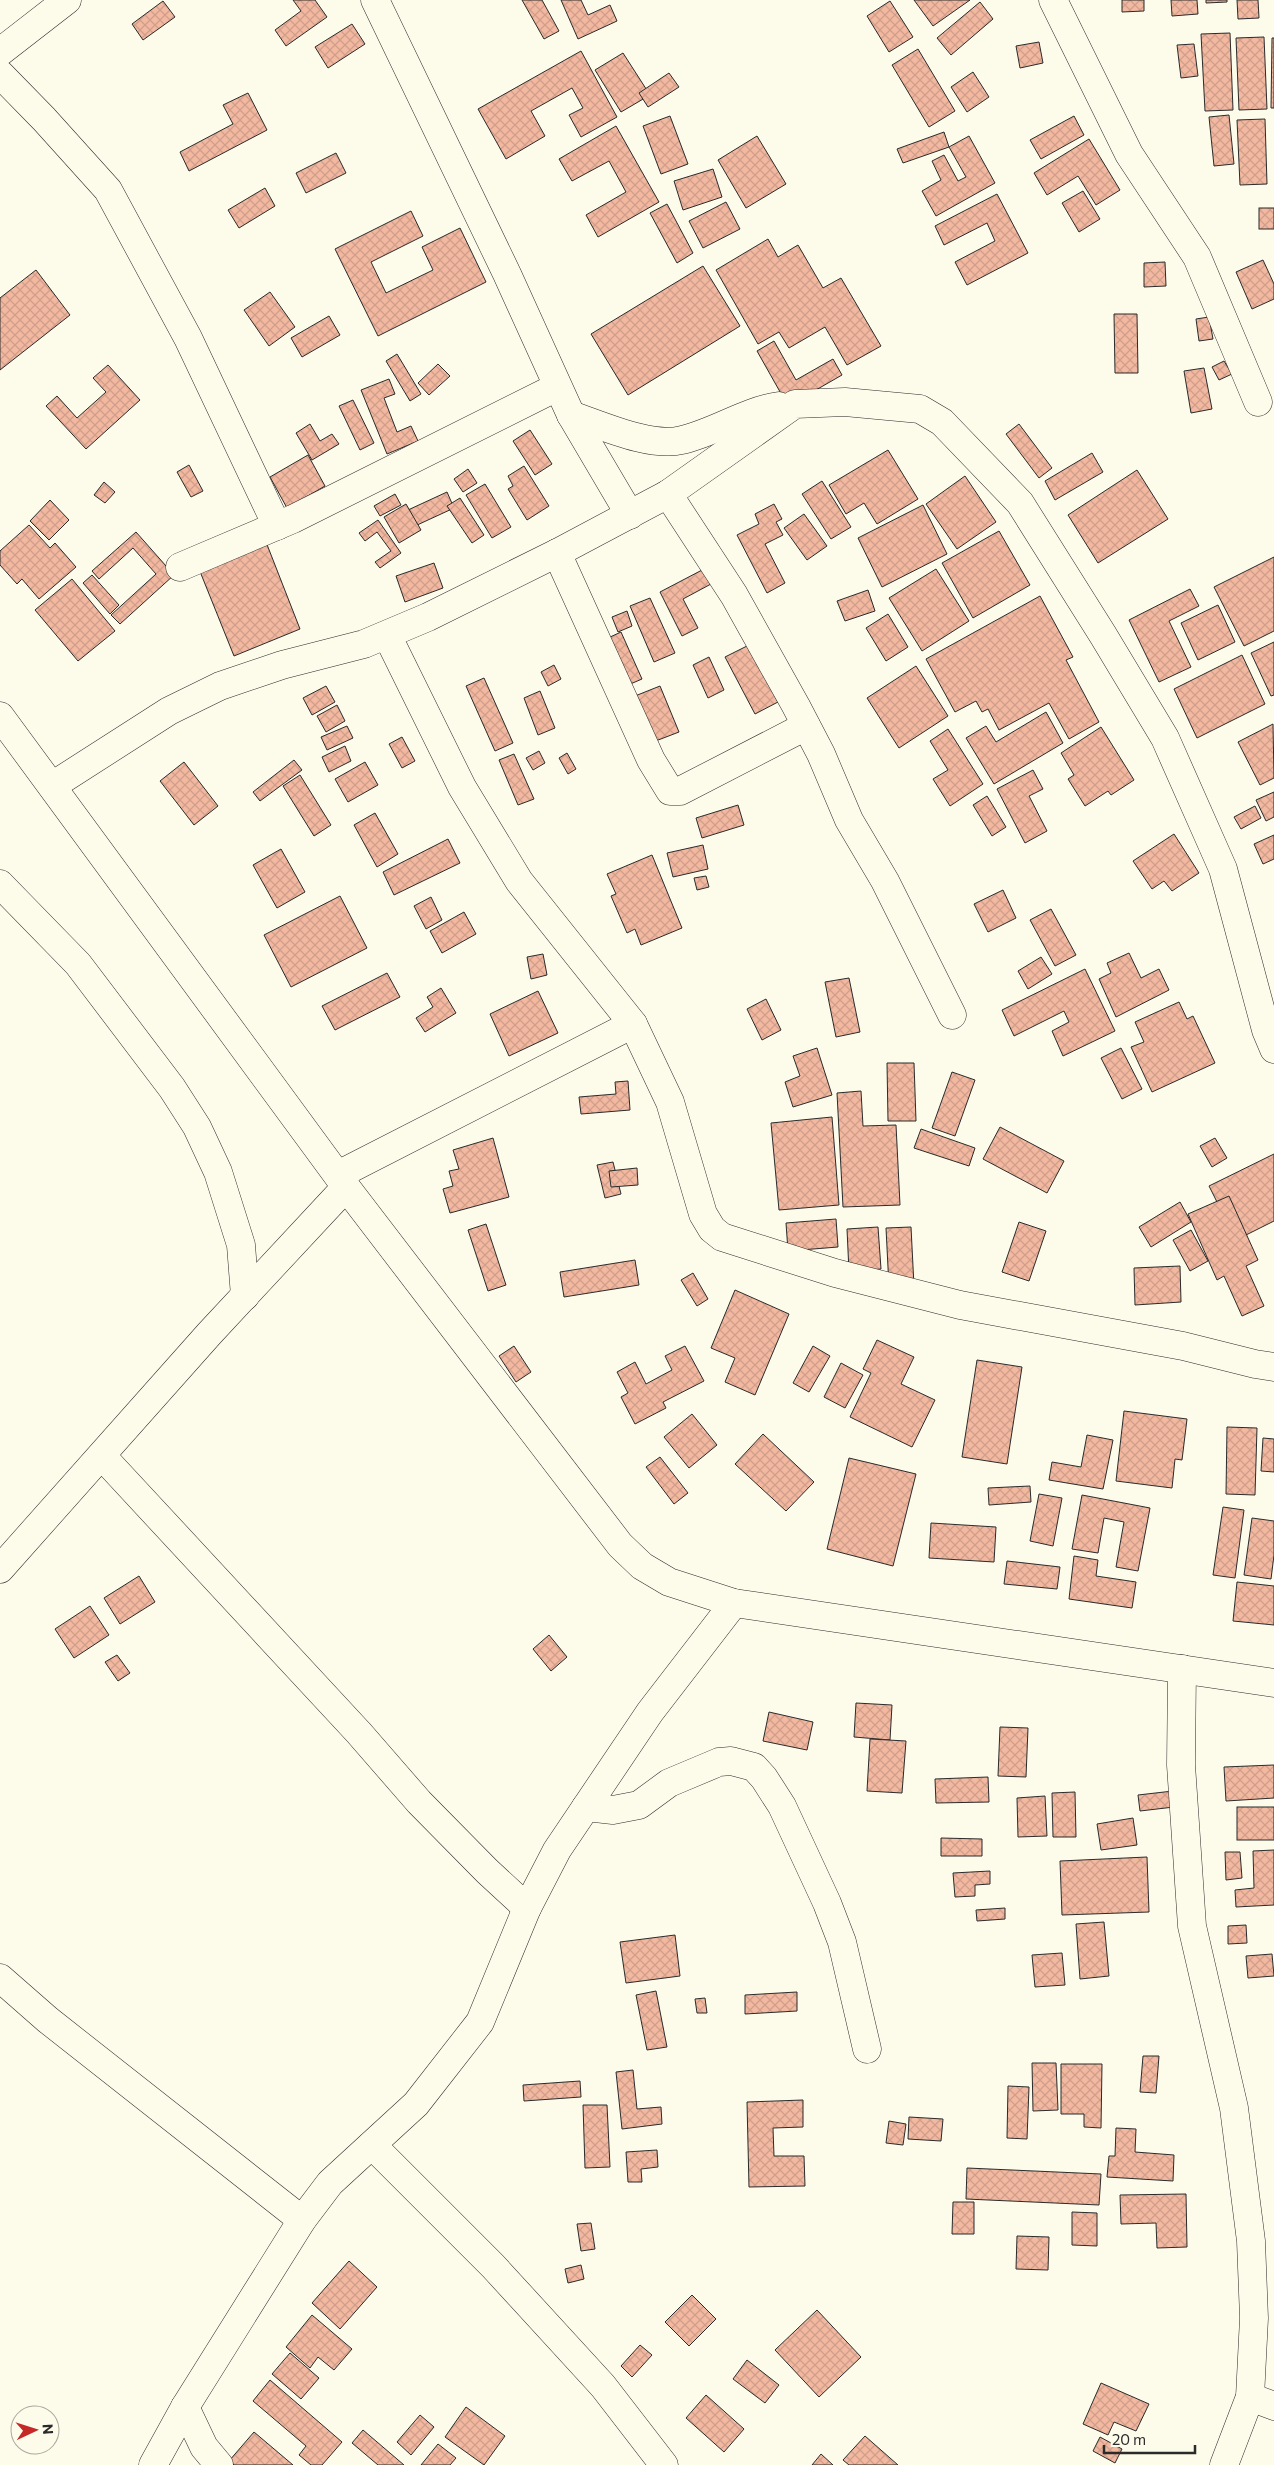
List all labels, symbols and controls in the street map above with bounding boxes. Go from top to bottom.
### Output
north arrow [10,2405,60,2455]
scale bar [1104,2422,1195,2454]
text: N [40,2423,57,2435]
text: 20 m [1112,2430,1146,2448]

